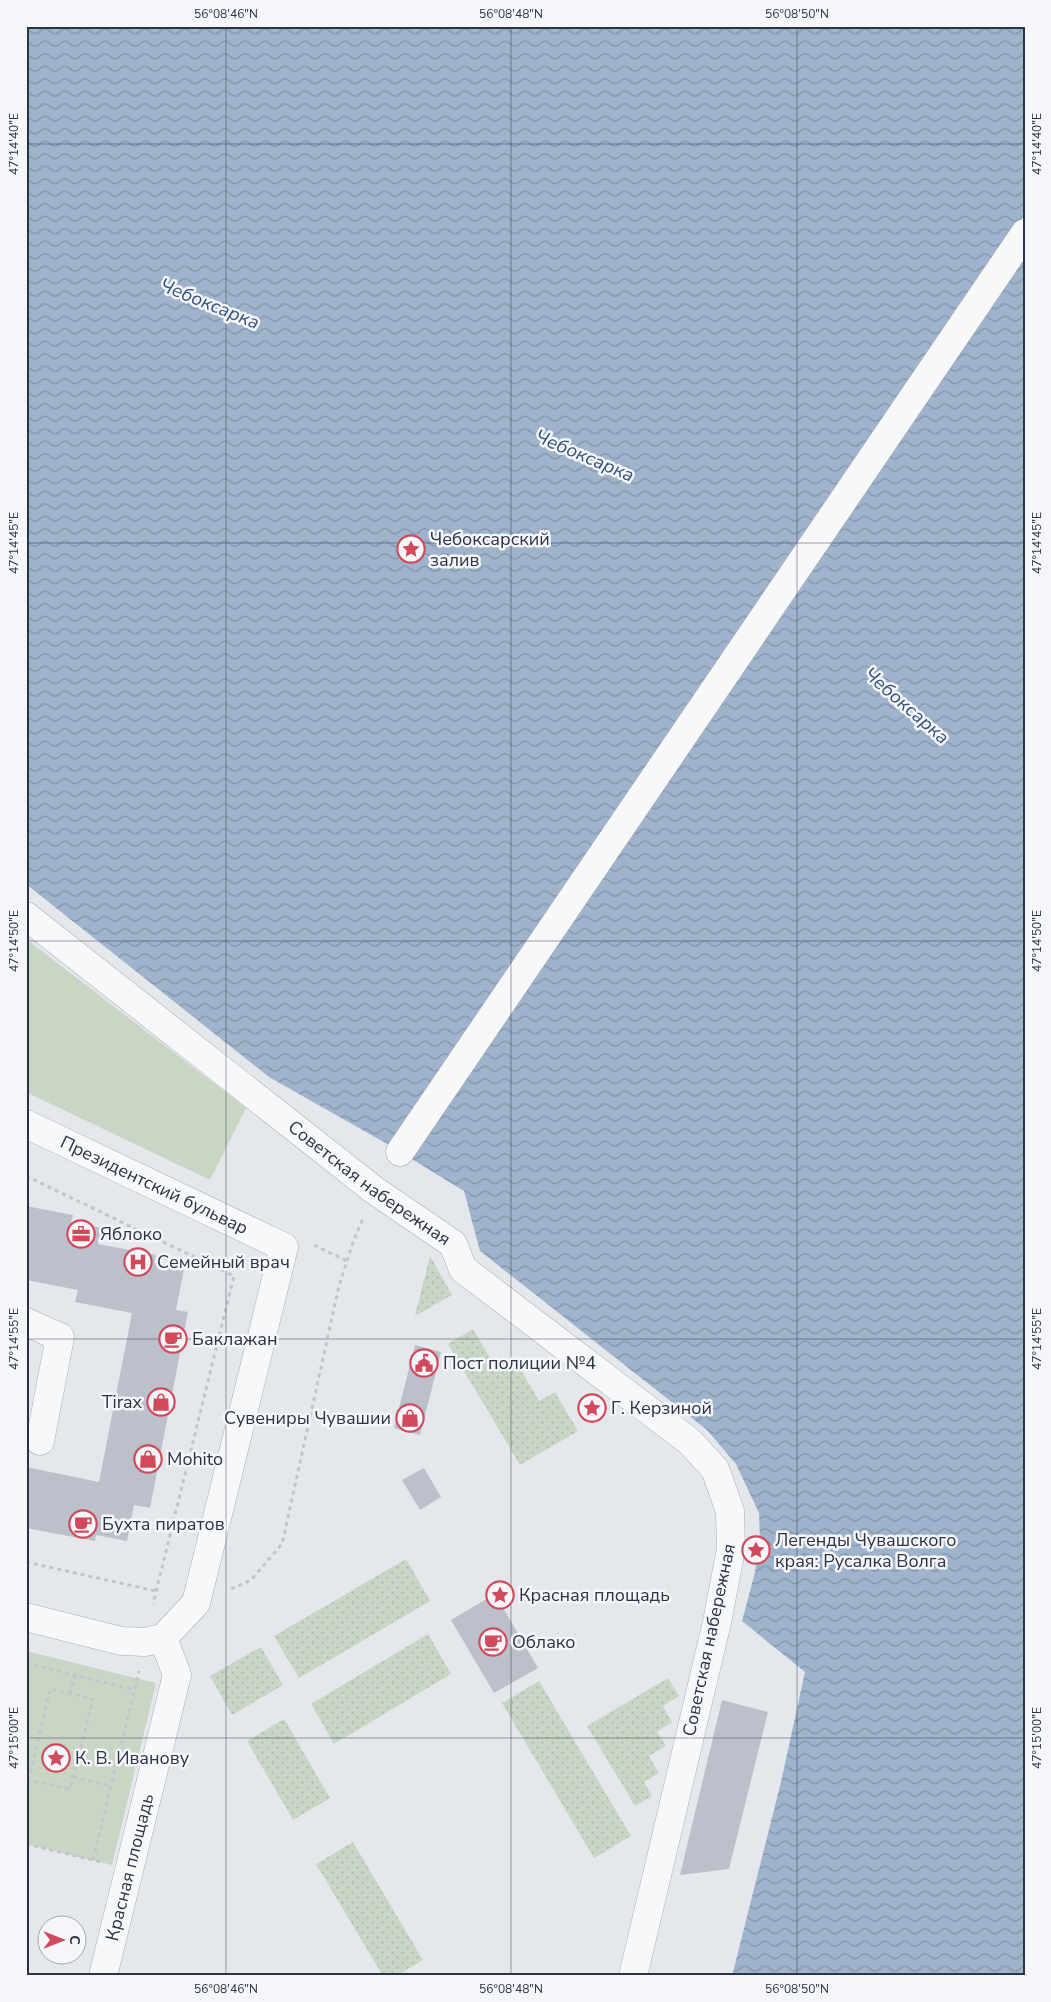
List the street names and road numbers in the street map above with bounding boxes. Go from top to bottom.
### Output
street label: Советская набережная [283,1115,455,1251]
street label: Президентский бульвар [56,1130,252,1240]
street label: Советская набережная [677,1541,741,1739]
street label: Красная площадь [100,1791,159,1943]

